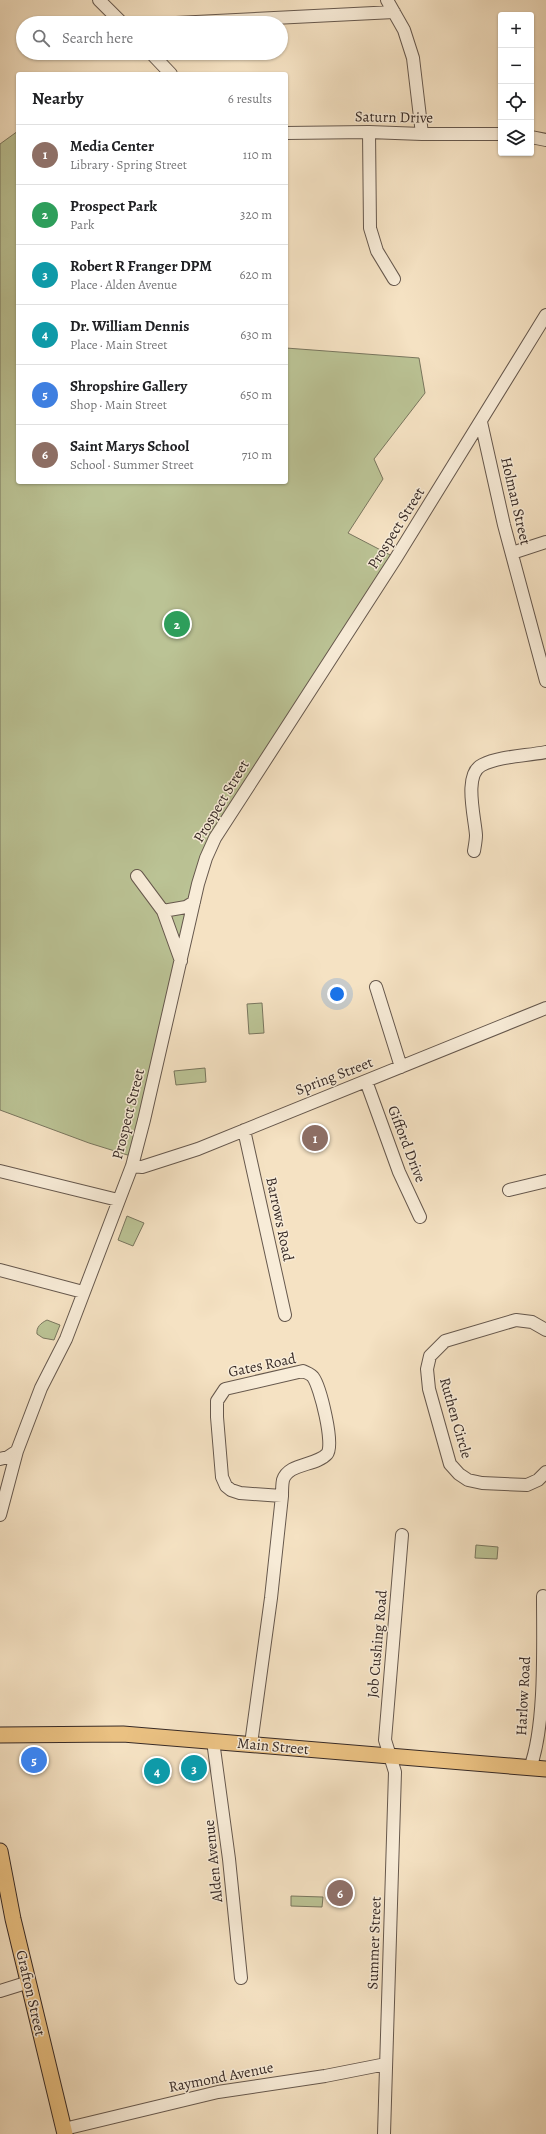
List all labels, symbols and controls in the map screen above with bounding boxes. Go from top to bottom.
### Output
map controls [498,12,534,156]
button: + [498,12,534,48]
search box [16,16,288,60]
icon: search [30,27,52,49]
text: Search here [62,28,133,48]
button: − [498,48,534,84]
button: locate [498,84,534,120]
text: Nearby [32,87,83,110]
text: 6 results [228,90,272,107]
street label: Saturn Drive [355,106,434,128]
button: layers [498,120,534,156]
text: Media Center [70,136,154,156]
text: 1 [43,146,47,163]
text: 110 m [243,146,272,163]
text: Library · Spring Street [70,156,187,173]
text: Prospect Park [70,196,157,216]
text: 2 [42,206,48,223]
text: 320 m [240,206,272,223]
text: Park [70,216,94,233]
text: Robert R Franger DPM [70,256,212,276]
text: 3 [42,266,48,283]
text: 620 m [239,266,272,283]
text: Place · Alden Avenue [70,276,177,293]
text: Dr. William Dennis [70,316,189,336]
text: 4 [42,326,48,343]
text: 630 m [240,326,272,343]
text: Place · Main Street [70,336,168,353]
text: Shropshire Gallery [70,376,187,396]
text: 5 [42,386,48,403]
text: 650 m [240,386,272,403]
text: Shop · Main Street [70,396,167,413]
text: Saint Marys School [70,436,189,456]
text: 6 [42,446,48,463]
text: 710 m [242,446,272,463]
street label: Holman Street [496,455,536,547]
text: School · Summer Street [70,456,194,473]
street label: Prospect Street [363,483,429,573]
pin: 2 [164,609,190,639]
street label: Prospect Street [188,756,254,846]
your location [327,984,347,1004]
street label: Spring Street [292,1052,376,1100]
street label: Prospect Street [107,1066,149,1162]
street label: Gifford Drive [383,1103,431,1186]
pin: 1 [302,1123,328,1153]
street label: Barrows Road [261,1175,299,1264]
street label: Gates Road [226,1348,299,1382]
street label: Ruthen Circle [435,1375,477,1461]
street label: Job Cushing Road [362,1588,392,1699]
street label: Harlow Road [511,1655,535,1736]
street label: Main Street [236,1733,310,1759]
pin: 5 [21,1745,47,1775]
pin: 3 [181,1753,207,1783]
pin: 4 [144,1756,170,1786]
street label: Alden Avenue [199,1819,227,1904]
pin: 6 [327,1878,353,1908]
street label: Summer Street [362,1896,386,1990]
street label: Grafton Street [11,1948,51,2038]
street label: Raymond Avenue [167,2057,275,2097]

